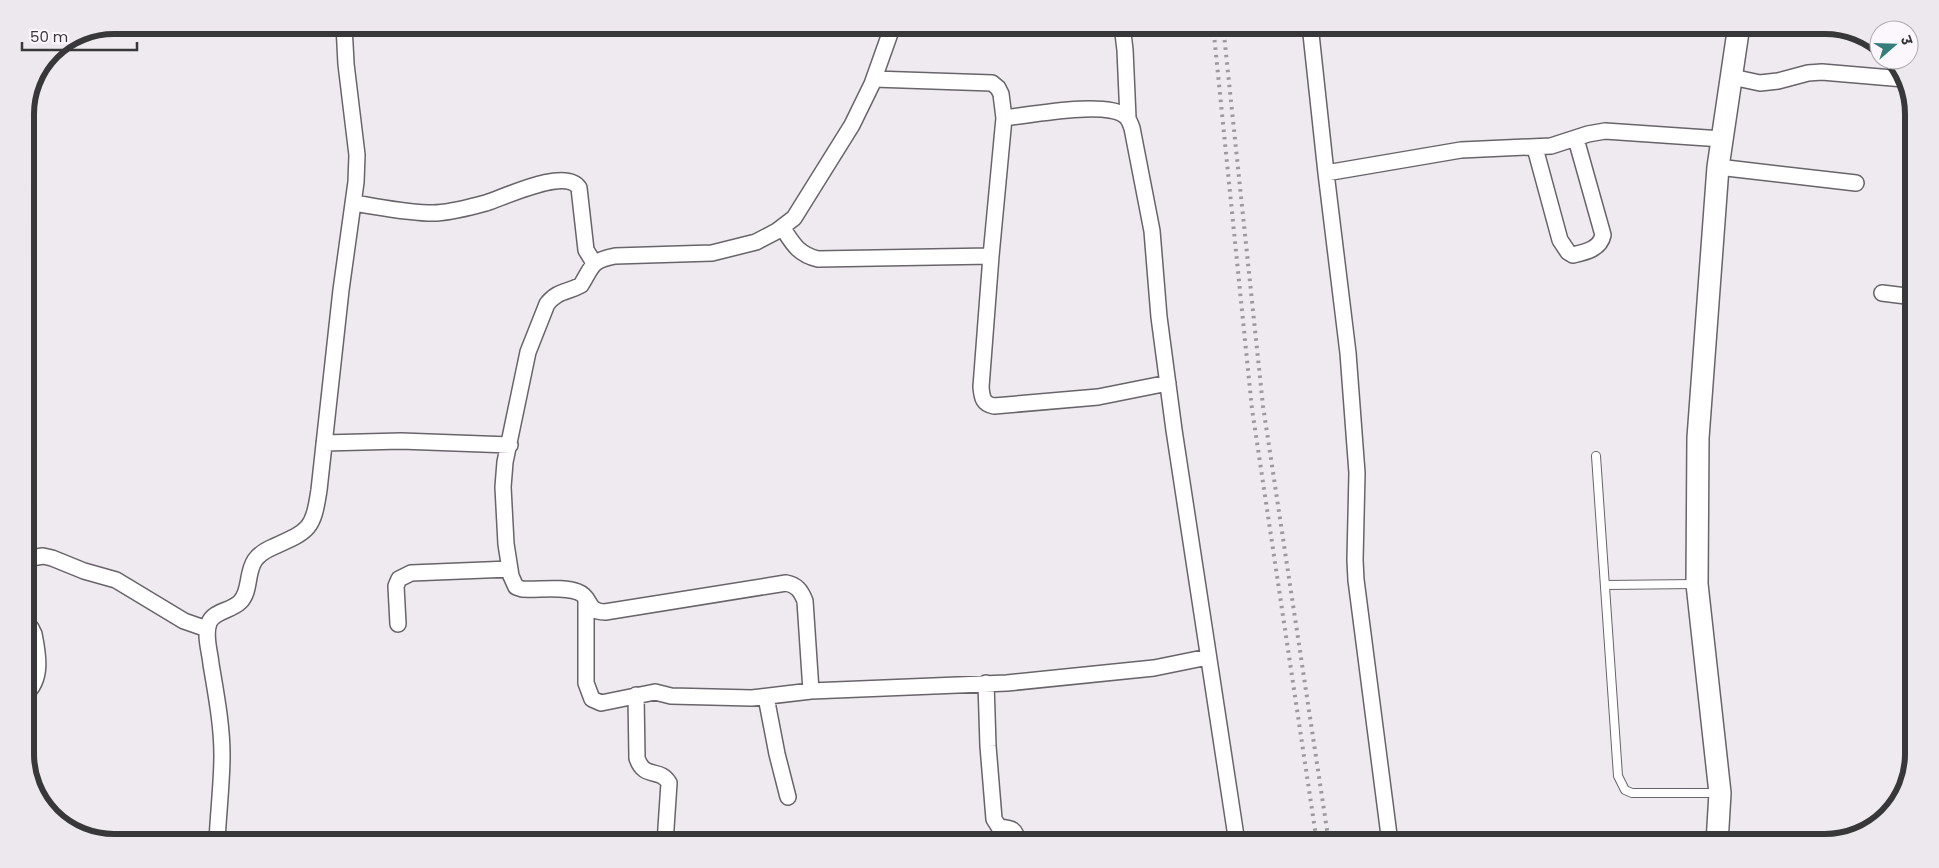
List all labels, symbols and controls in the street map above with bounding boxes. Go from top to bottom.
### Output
scale bar [22,20,138,52]
north arrow [1869,20,1919,70]
text: 50 m [30,26,68,47]
text: उ [1895,32,1917,49]

